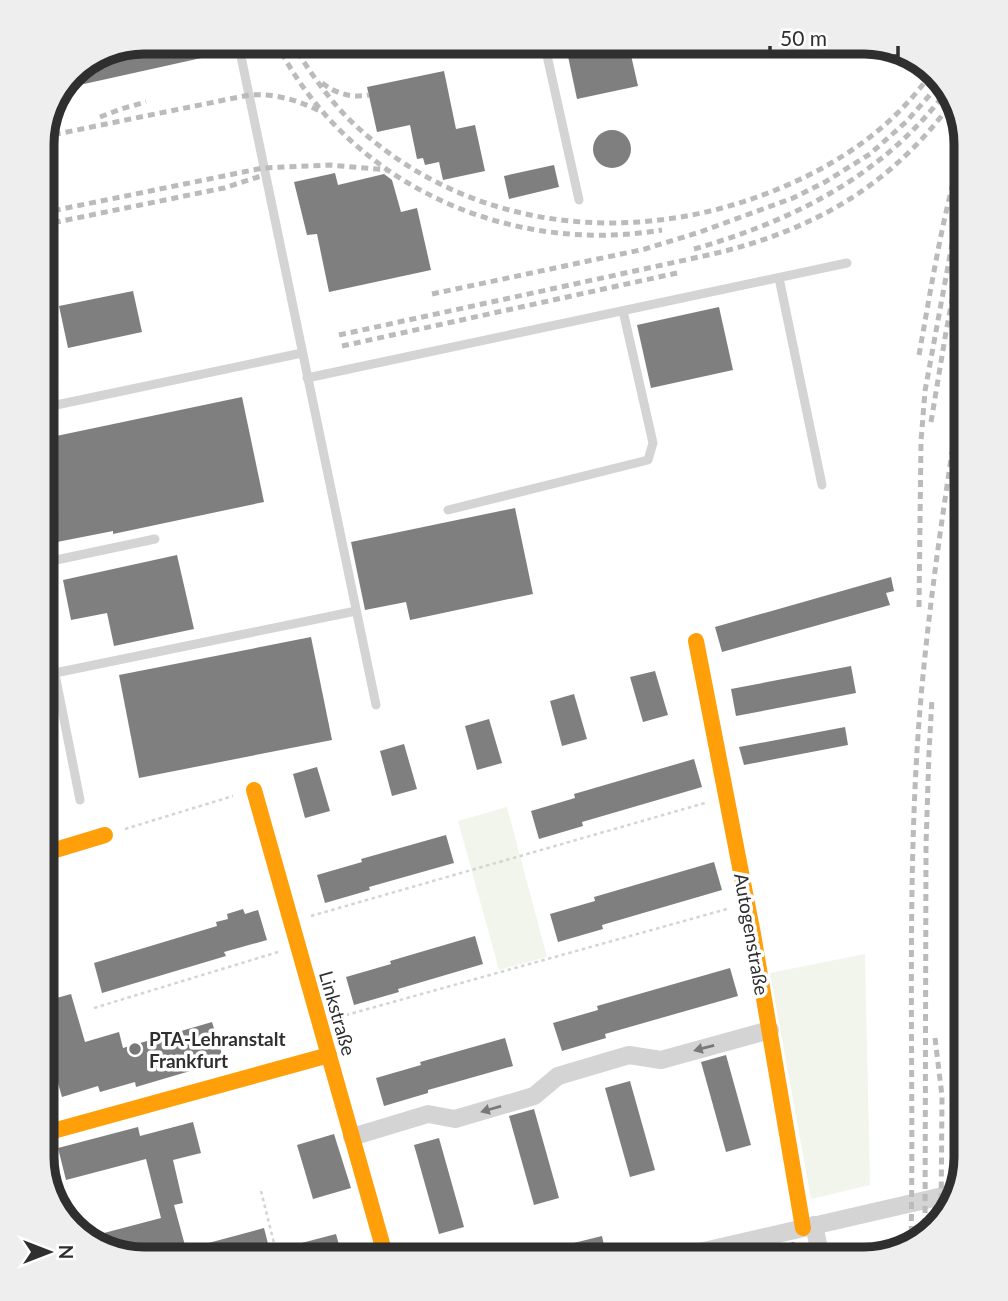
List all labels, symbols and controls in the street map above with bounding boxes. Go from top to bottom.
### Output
scale bar [770,14,898,58]
text: 50 m [780,25,827,50]
street label: Autogenstraße [730,871,774,997]
street label: Linkstraße [315,968,361,1058]
place label: PTA-Lehranstalt Frankfurt [149,1027,286,1072]
marker: PTA-Lehranstalt Frankfurt [127,1041,143,1057]
one-way arrow [693,1044,714,1054]
one-way arrow [480,1104,501,1114]
north arrow [14,1217,84,1287]
text: N [55,1245,78,1259]

